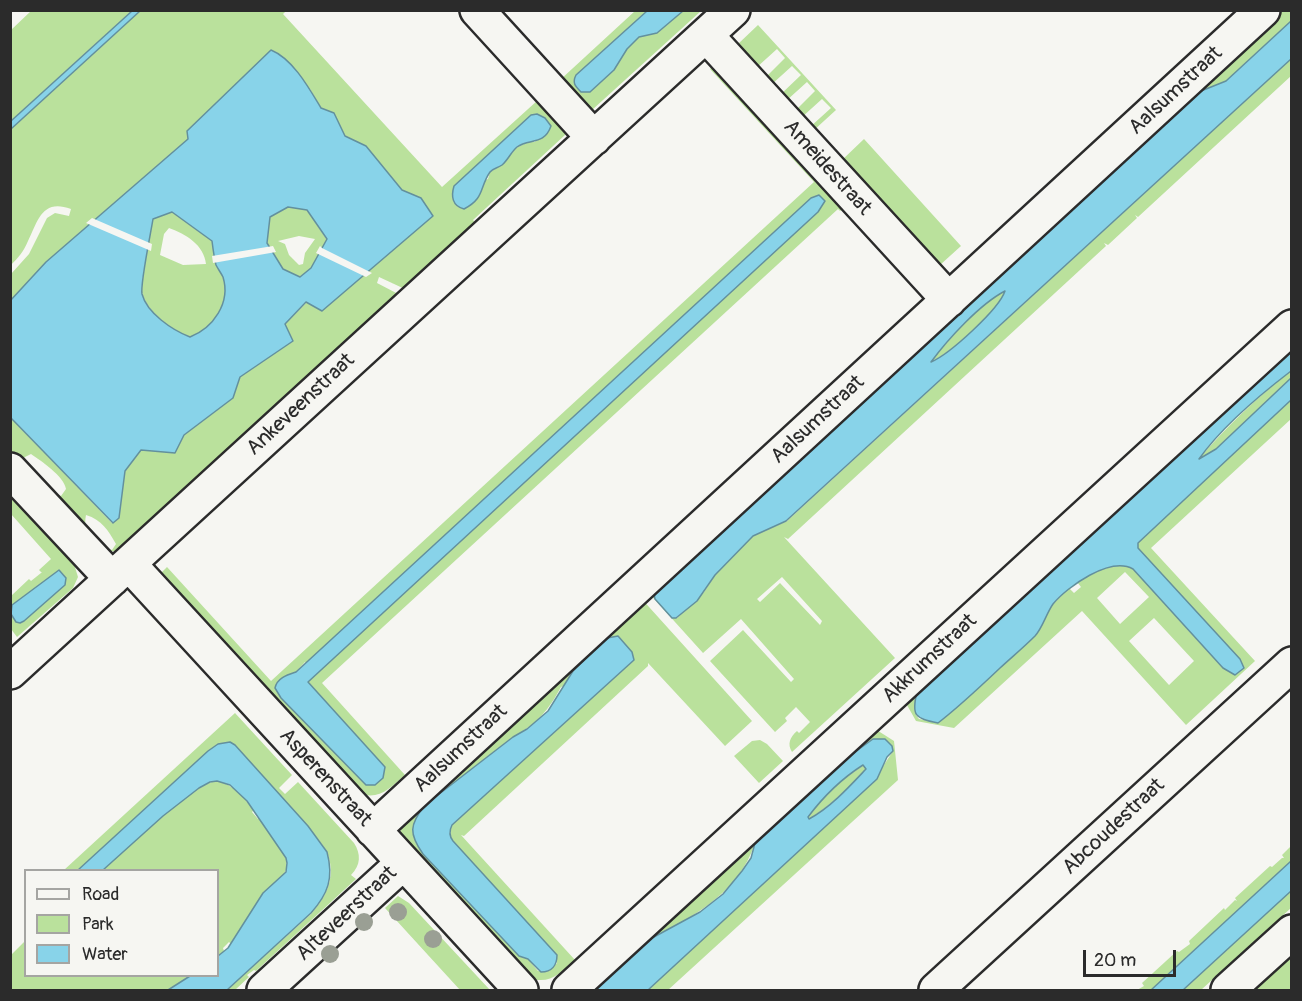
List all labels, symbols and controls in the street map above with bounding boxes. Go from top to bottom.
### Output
street label: Aalsumstraat [1124,41,1228,141]
street label: Ameidestraat [778,115,876,221]
street label: Ankeveenstraat [242,349,360,461]
street label: Aalsumstraat [766,370,870,470]
street label: Akkrumstraat [878,609,982,709]
street label: Aalsumstraat [409,699,513,799]
street label: Asperenstraat [273,724,377,832]
street label: Abcoudestraat [1058,773,1170,881]
street label: Alteveerstraat [292,861,402,967]
legend [24,869,219,977]
text: Road [82,883,119,906]
text: Park [82,913,114,936]
scale bar [1086,938,1179,976]
text: Water [82,943,128,966]
text: 20 m [1094,949,1136,972]

